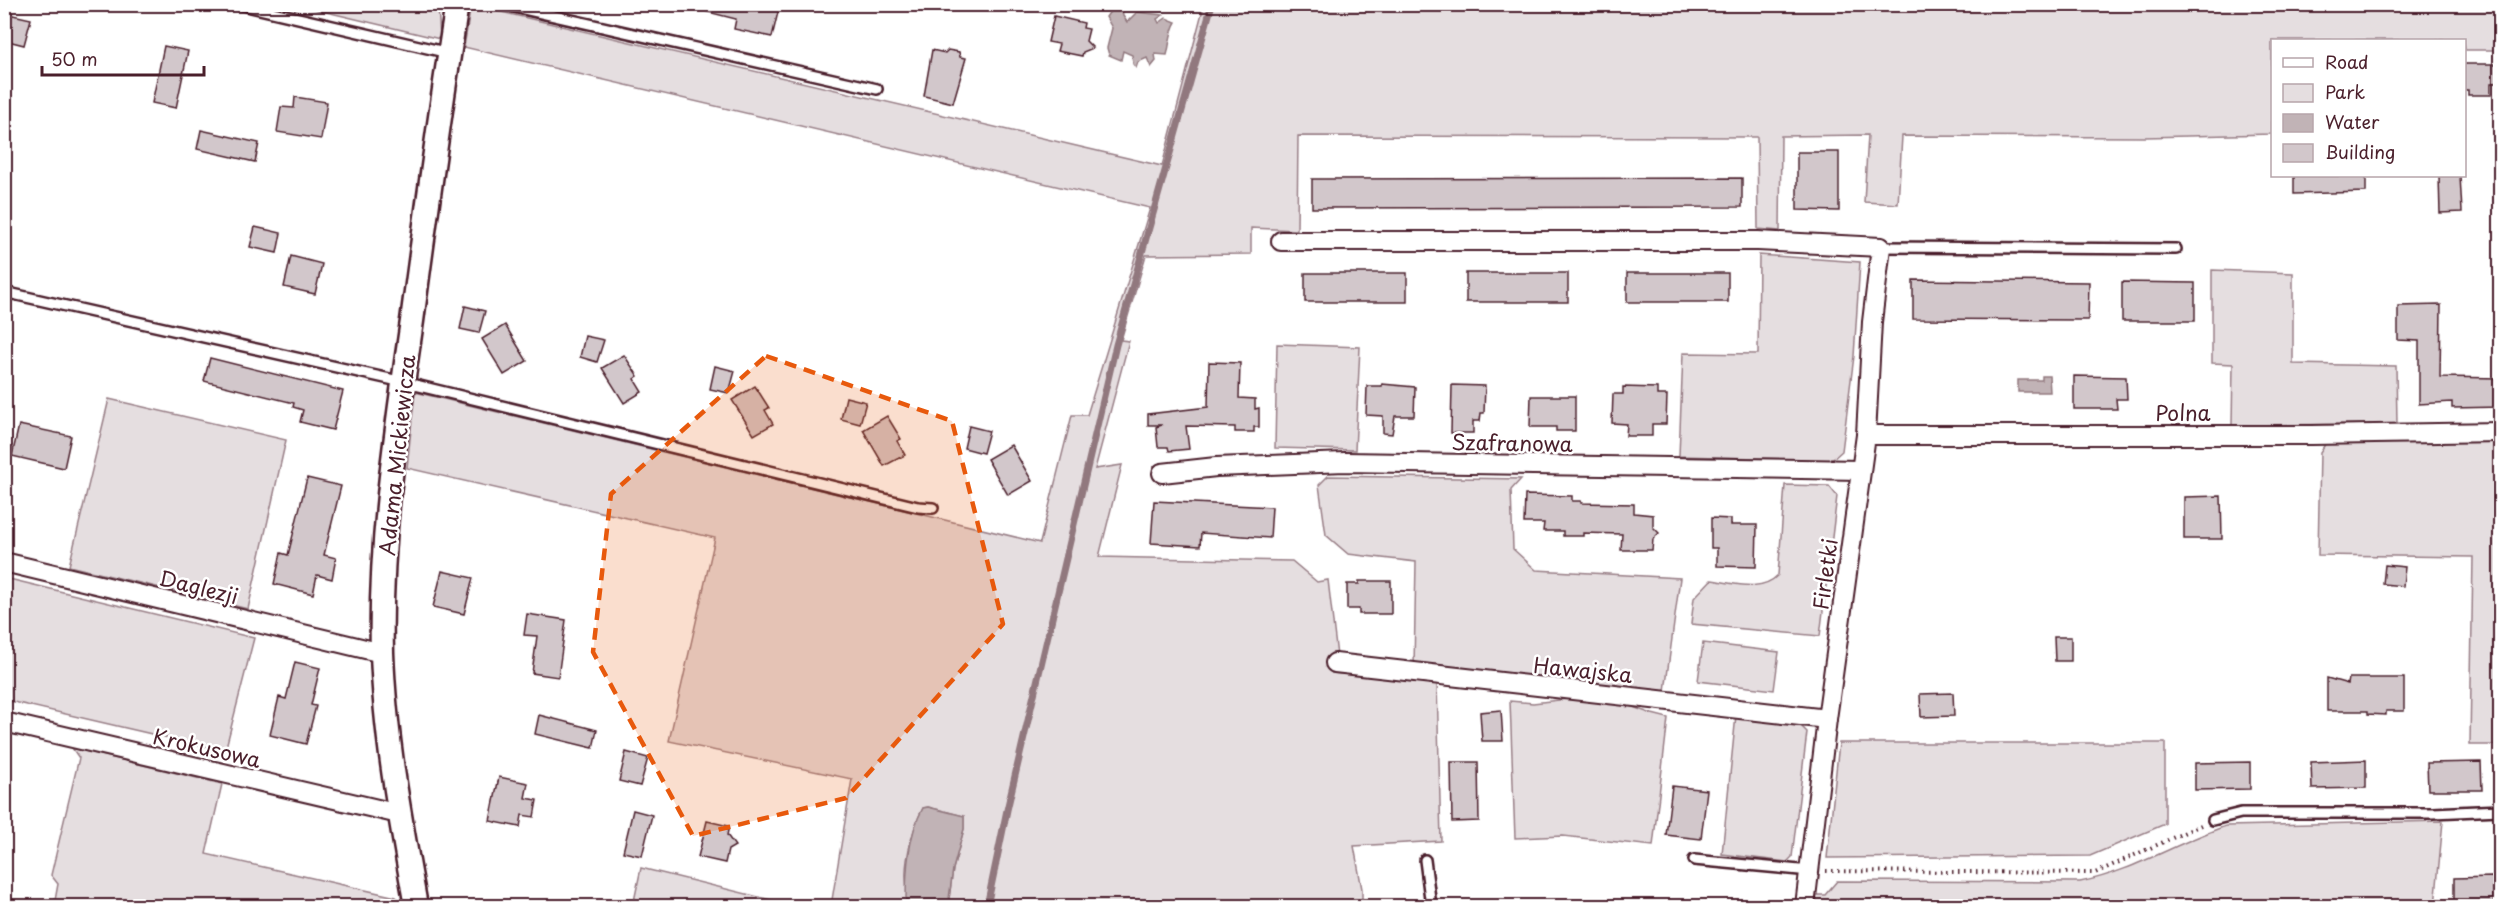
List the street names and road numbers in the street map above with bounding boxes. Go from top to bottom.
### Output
street label: Adama Mickiewicza [370,353,422,557]
street label: Polna [2155,396,2211,428]
street label: Szafranowa [1451,425,1573,459]
street label: Firletki [1803,536,1845,612]
street label: Daglezji [156,561,242,611]
street label: Hawajska [1532,648,1634,690]
street label: Krokusowa [150,719,264,775]

